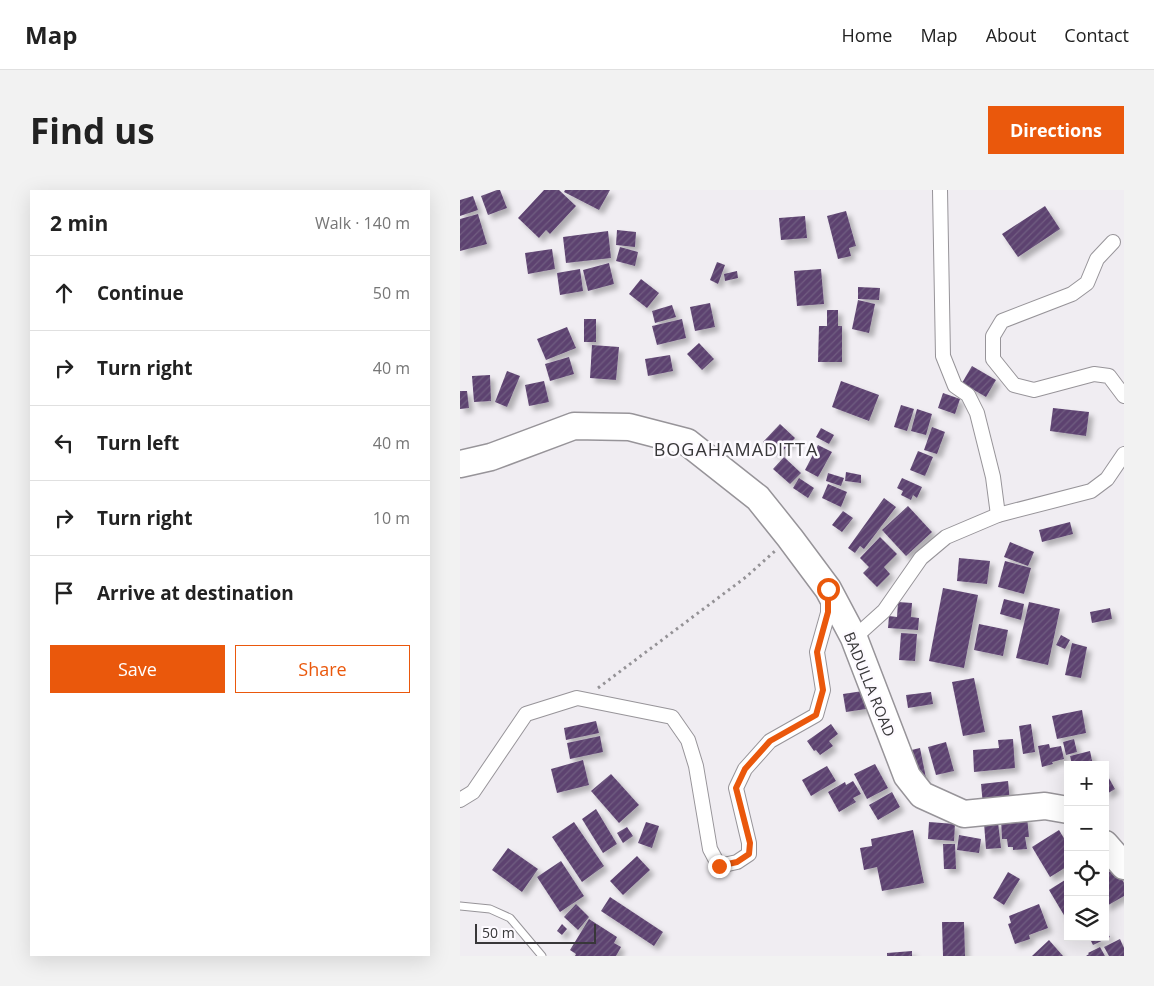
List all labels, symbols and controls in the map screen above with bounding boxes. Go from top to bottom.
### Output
text: Map [25,18,77,51]
text: Home [842,23,892,47]
text: Map [920,23,958,47]
text: About [986,23,1036,47]
text: Contact [1064,23,1129,47]
button: Directions [988,106,1124,154]
text: Find us [30,107,155,154]
text: 2 min [50,209,108,237]
text: Walk · 140 m [315,212,410,234]
icon: ahead [50,279,78,307]
text: Continue [97,280,184,306]
text: 50 m [373,282,410,304]
icon: right [50,354,78,382]
text: Turn right [97,355,192,381]
text: 40 m [373,357,410,379]
icon: left [50,429,78,457]
text: Turn left [97,430,179,456]
text: 40 m [373,432,410,454]
district label: BOGAHAMADITTA [654,437,818,461]
icon: right [50,504,78,532]
text: Turn right [97,505,192,531]
text: 10 m [373,507,410,529]
route start [817,578,840,601]
icon: arrive [50,579,78,607]
text: Arrive at destination [97,580,294,606]
street label: BADULLA ROAD [840,629,900,739]
button: Save [50,645,225,693]
button: Share [235,645,410,693]
map controls [1064,761,1109,941]
button: + [1064,761,1109,806]
button: − [1064,806,1109,851]
button: locate [1064,851,1109,896]
route end [708,855,731,878]
button: layers [1064,896,1109,941]
scale bar [475,921,596,944]
text: 50 m [482,923,515,942]

